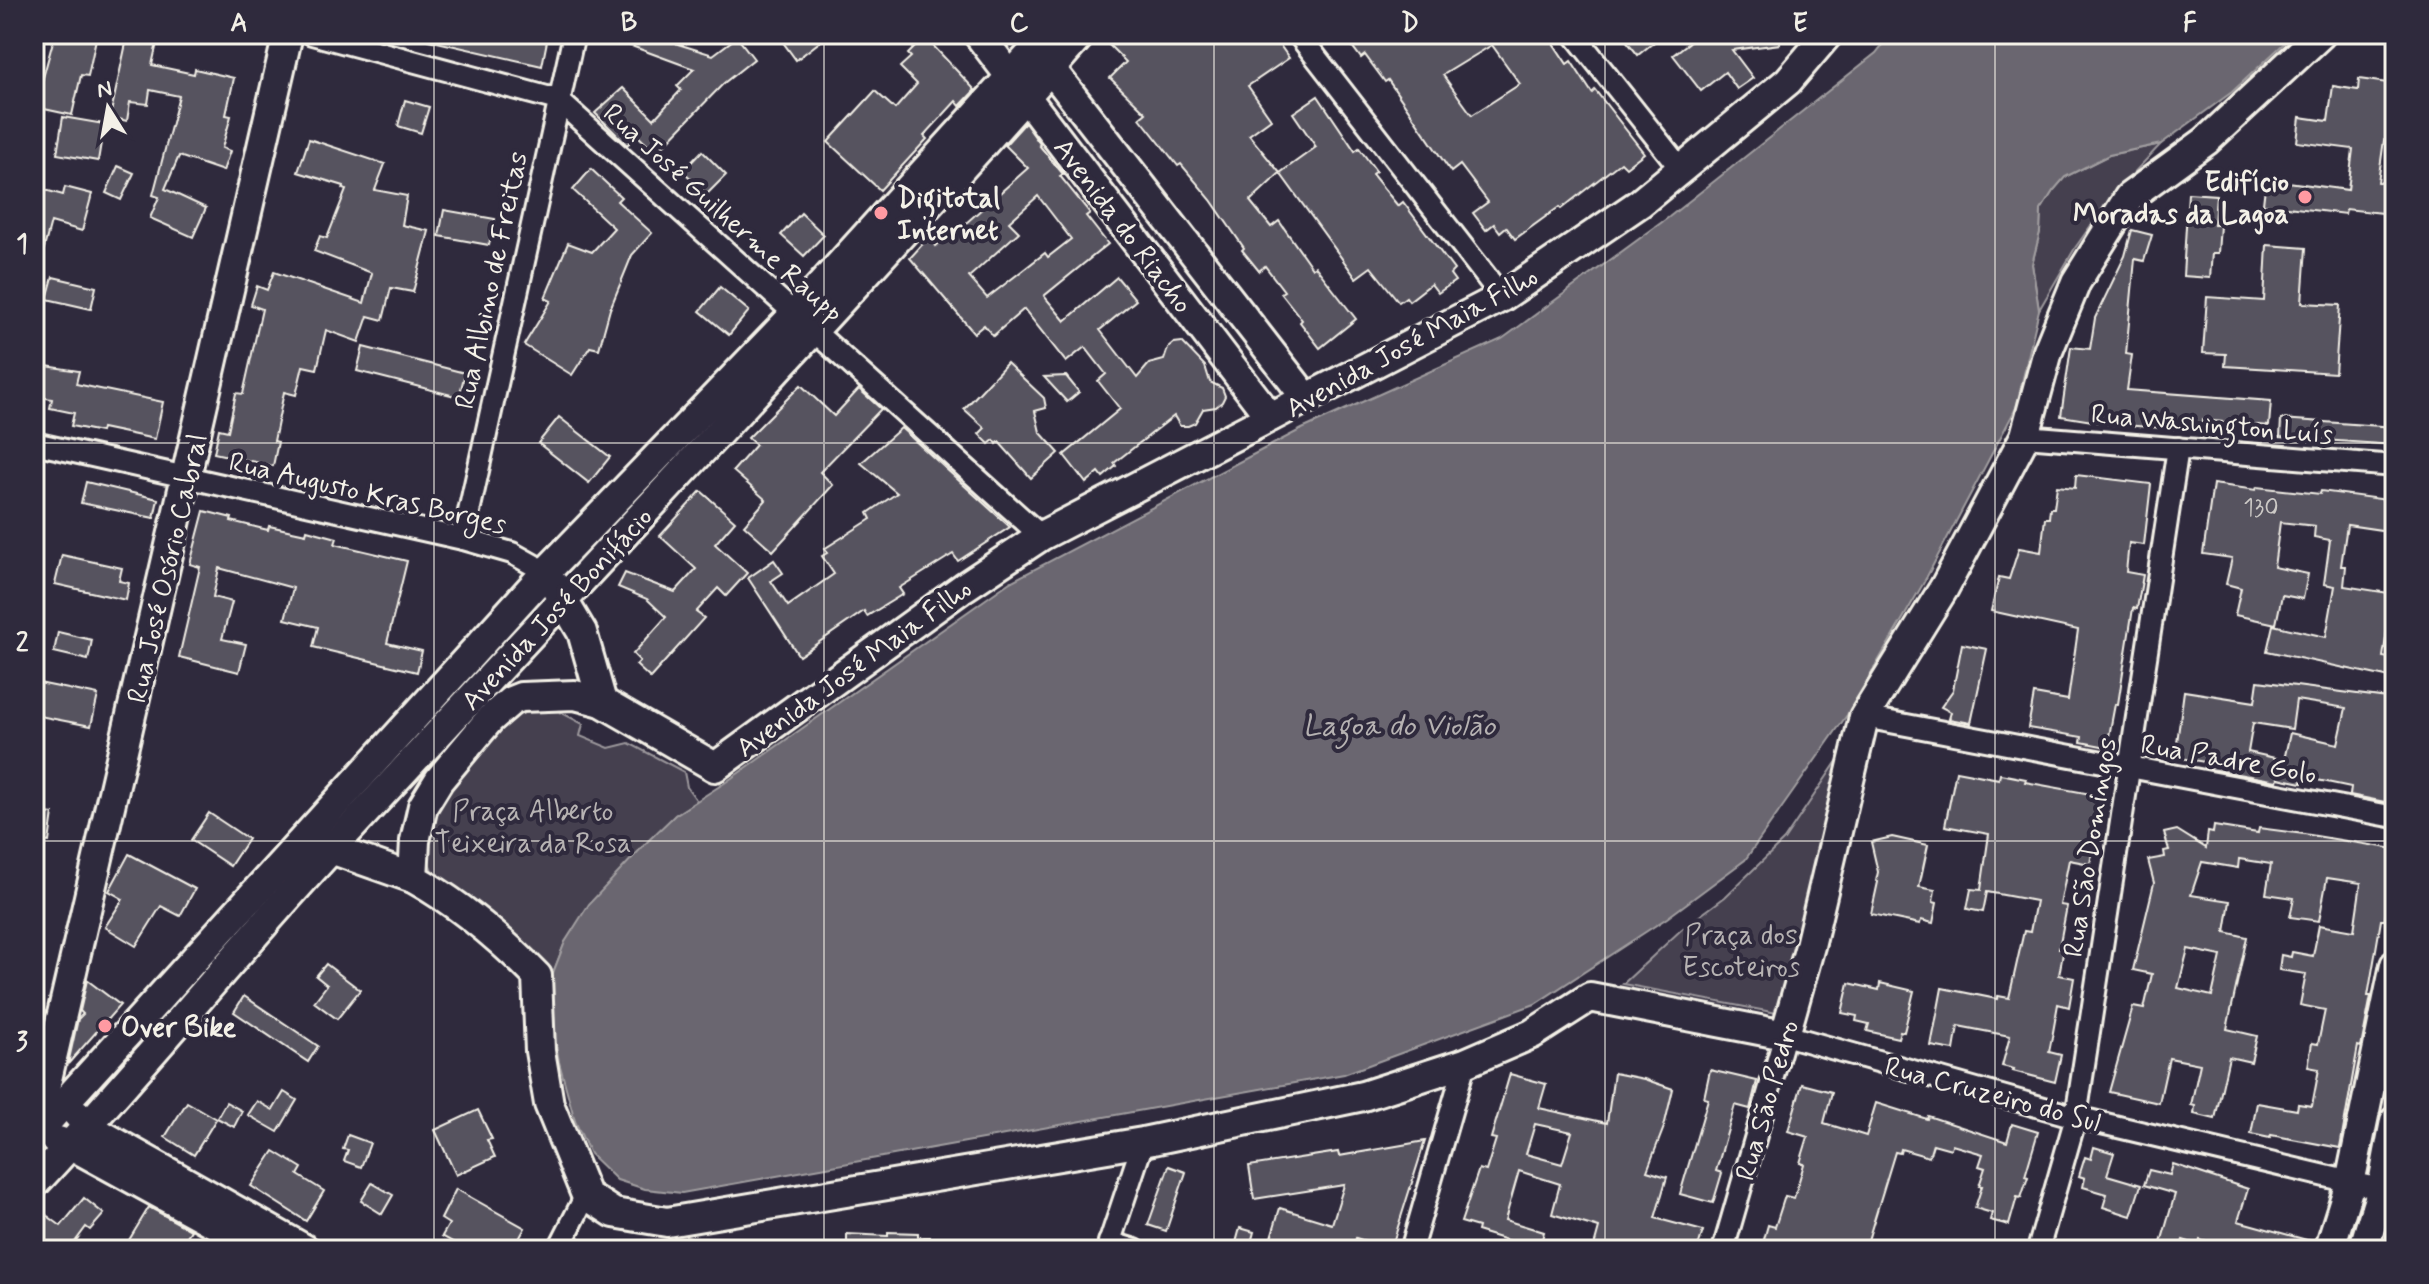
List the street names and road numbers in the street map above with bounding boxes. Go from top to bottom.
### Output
street label: Rua José Guilherme Raupp [594,96,850,332]
street label: Avenida do Riacho [1044,131,1200,322]
street label: Rua Albino de Freitas [447,148,538,413]
street label: Avenida José Maia Filho [1280,259,1545,428]
street label: Rua Washington Luís [2089,396,2334,457]
street label: Rua José Osório Cabral [119,430,217,707]
street label: Rua Augusto Kras Borges [225,444,510,546]
street label: Avenida José Bonifácio [454,500,662,719]
street label: Avenida José Maia Filho [729,571,980,767]
street label: Rua Padre Golo [2138,727,2319,794]
street label: Rua São Domingos [2056,735,2127,960]
street label: Rua São Pedro [1728,1016,1809,1185]
street label: Rua Cruzeiro do Sul [1880,1049,2104,1142]

